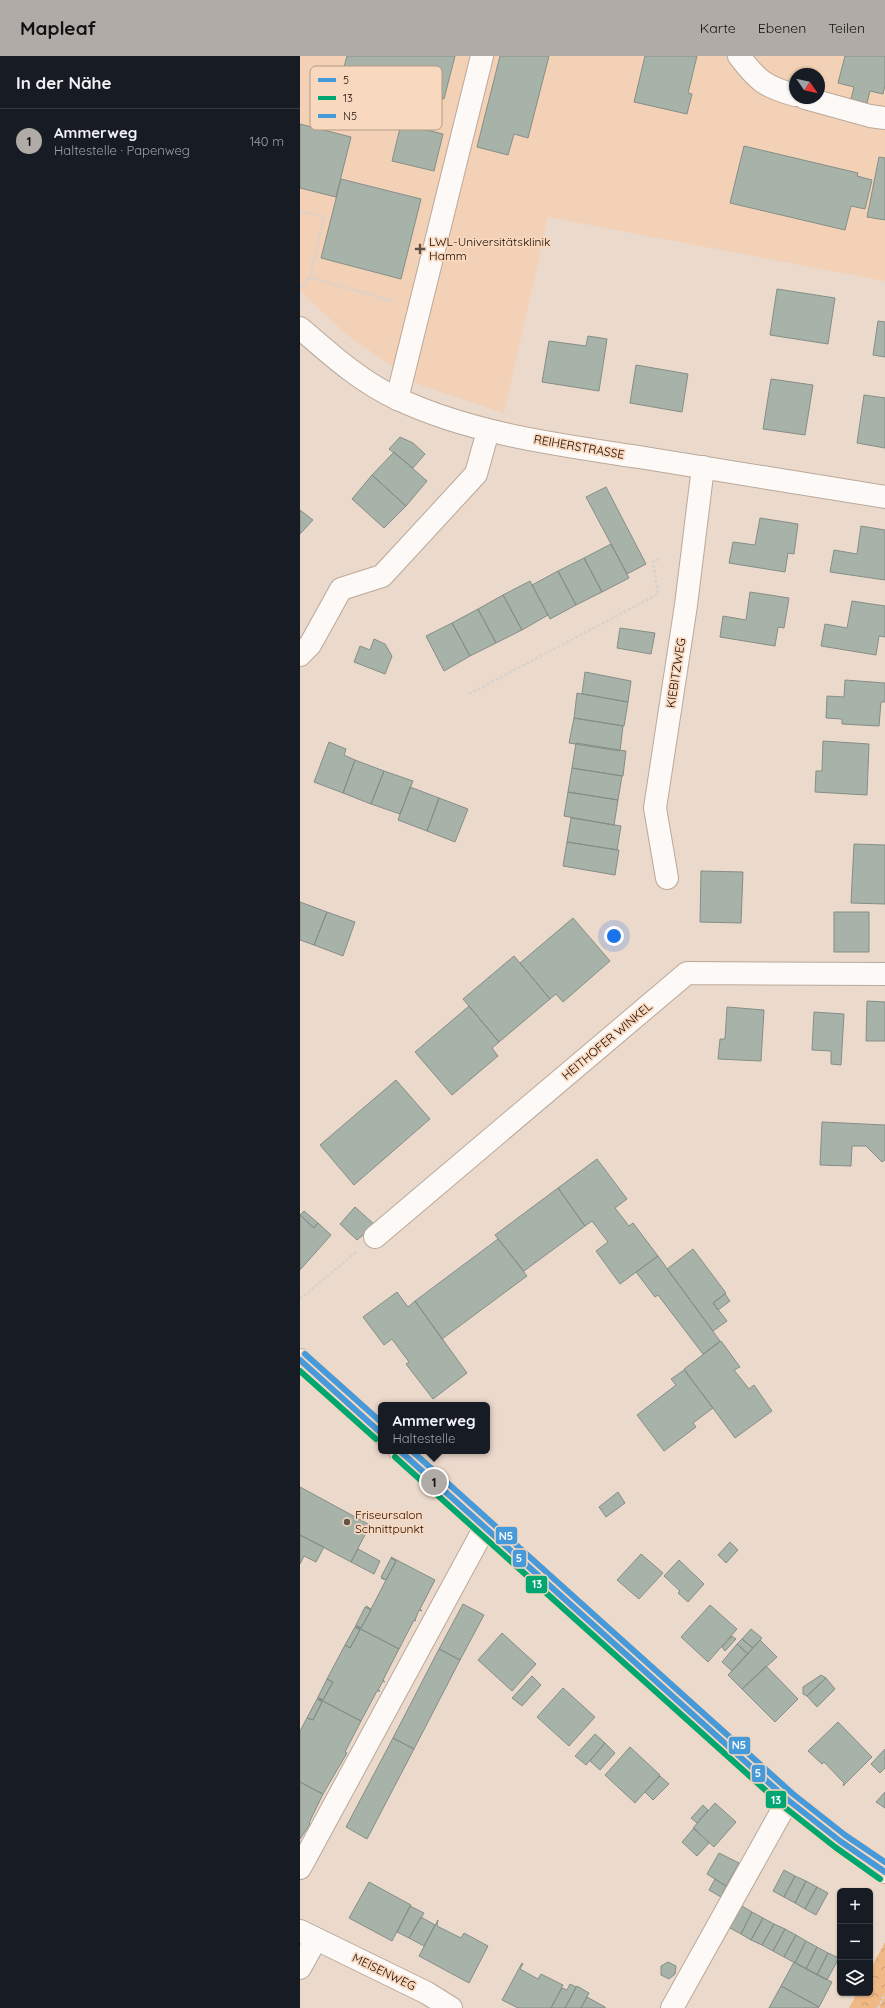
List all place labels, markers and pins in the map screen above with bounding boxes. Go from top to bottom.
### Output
place label: LWL-Universitätsklinik Hamm [429,234,551,263]
marker: LWL-Universitätsklinik Hamm [414,243,426,255]
pin: 1 [421,1467,447,1497]
place label: Friseursalon Schnittpunkt [355,1507,424,1536]
marker: Friseursalon Schnittpunkt [342,1517,352,1527]

